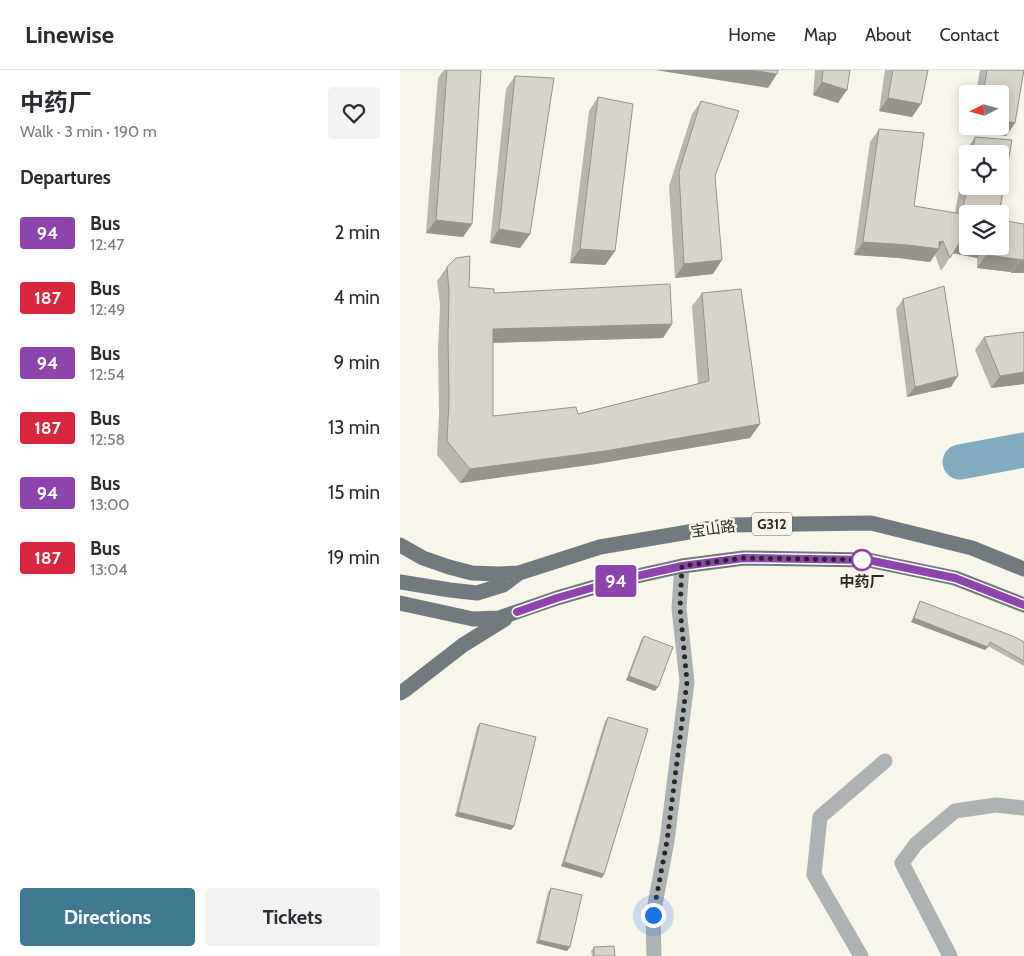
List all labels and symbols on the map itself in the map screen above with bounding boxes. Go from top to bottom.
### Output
north arrow [959,85,1009,135]
road number: G312 [752,512,792,536]
street label: 宝山路 [689,517,737,541]
marker: 中药厂 [851,549,873,571]
line badge: 94 [594,565,638,597]
place label: 中药厂 [839,573,885,591]
your location [641,903,666,928]

